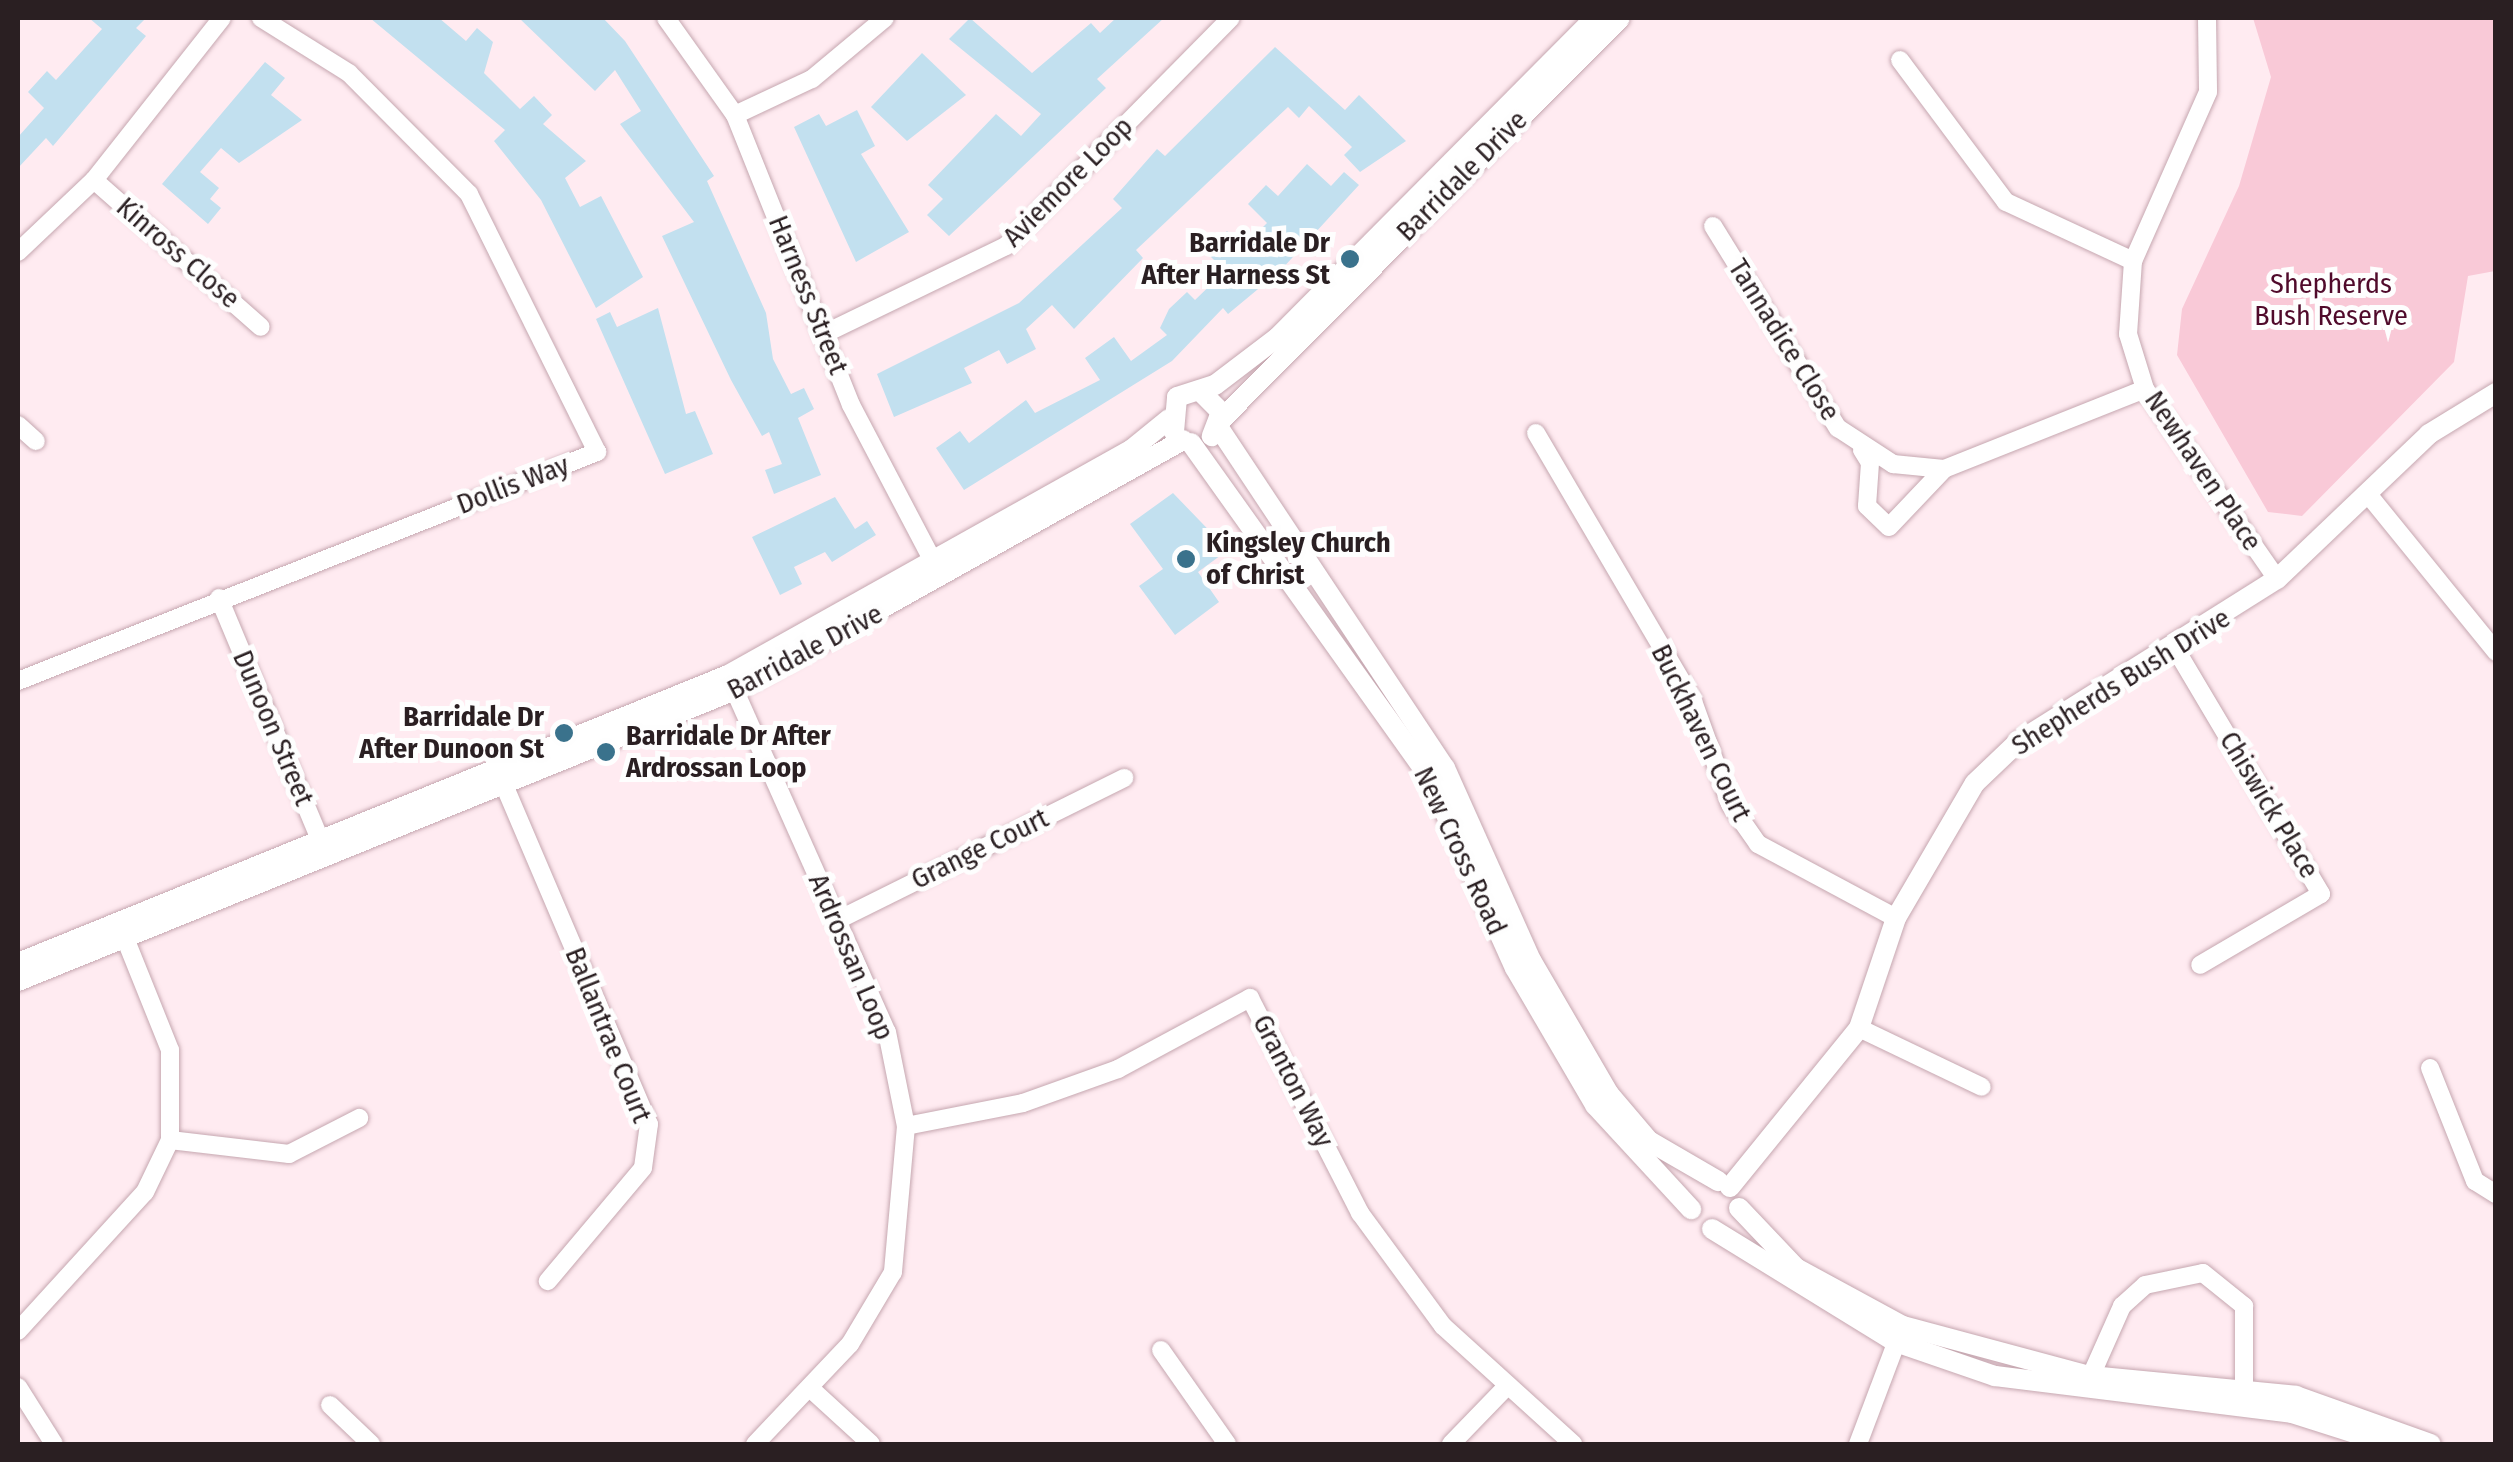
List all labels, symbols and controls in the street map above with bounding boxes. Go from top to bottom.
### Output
street label: Barridale Drive [1390,104,1534,248]
street label: Aviemore Loop [996,110,1140,254]
street label: Kinross Close [110,190,246,316]
street label: Harness Street [761,211,855,379]
place label: Barridale Dr After Harness St [1142,226,1330,292]
marker: Barridale Dr After Harness St [1339,248,1361,270]
street label: Tannadice Close [1721,253,1847,427]
park label: Shepherds Bush Reserve [2254,267,2408,333]
street label: Newhaven Place [2137,385,2269,557]
street label: Dollis Way [452,448,574,522]
place label: Kingsley Church of Christ [1206,526,1391,592]
marker: Kingsley Church of Christ [1175,548,1197,570]
street label: Barridale Drive [722,597,888,707]
street label: Shepherds Bush Drive [2006,601,2236,763]
street label: Buckhaven Court [1644,639,1758,827]
street label: Dunoon Street [225,645,321,811]
place label: Barridale Dr After Dunoon St [359,700,544,766]
place label: Barridale Dr After Ardrossan Loop [626,719,831,785]
marker: Barridale Dr After Dunoon St [553,722,575,744]
street label: Chiswick Place [2212,726,2326,884]
marker: Barridale Dr After Ardrossan Loop [595,741,617,763]
street label: New Cross Road [1406,762,1514,940]
street label: Grange Court [906,801,1054,897]
street label: Ardrossan Loop [801,869,901,1045]
street label: Ballantrae Court [558,942,658,1128]
street label: Granton Way [1245,1009,1341,1153]

